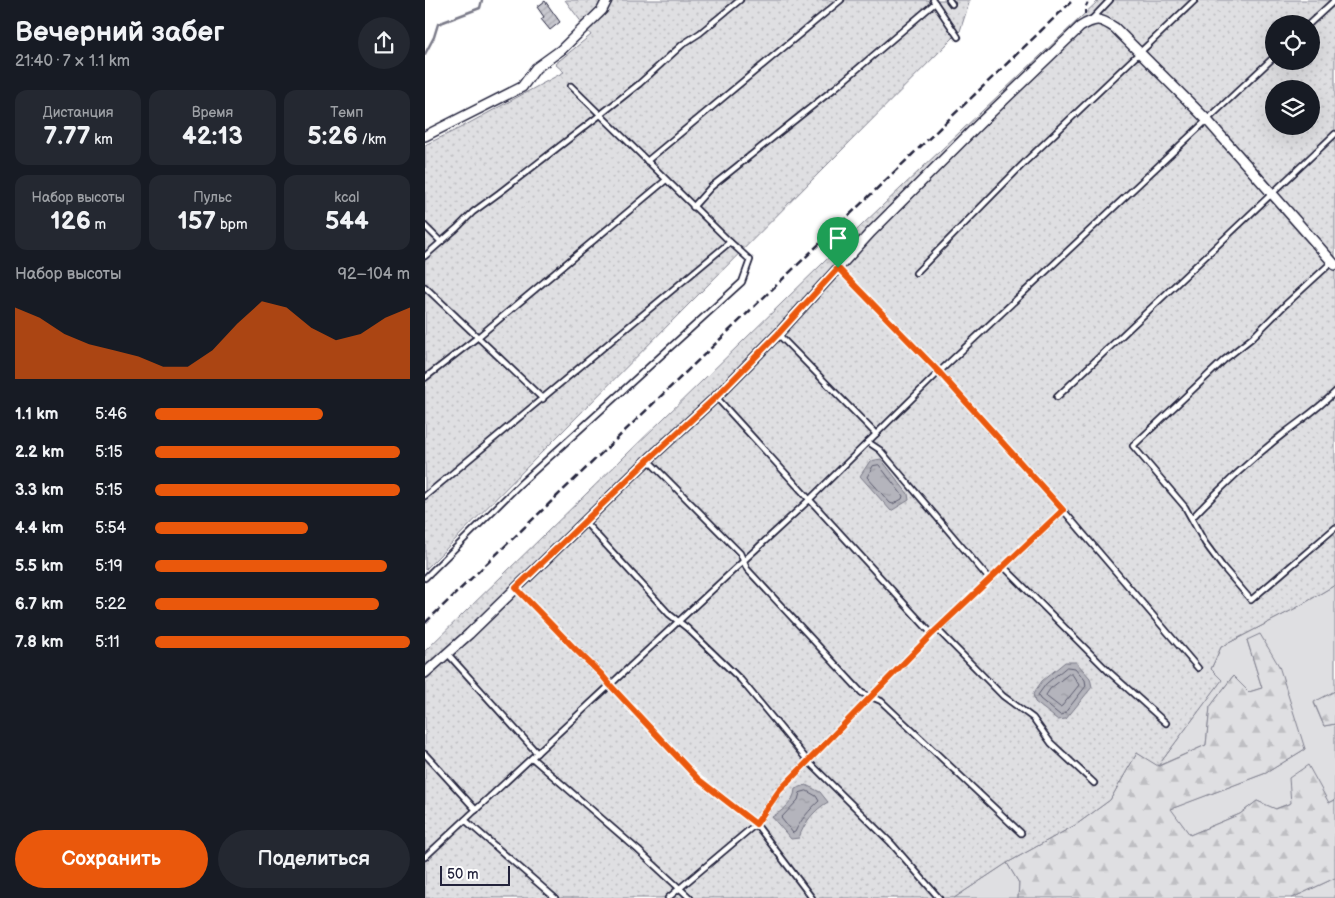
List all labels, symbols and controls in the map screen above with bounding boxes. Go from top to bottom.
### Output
map controls [1265,15,1320,135]
button: locate [1265,15,1320,70]
text: Вечерний забег [15,16,224,49]
button: share [358,17,410,69]
text: 21:40 · 7 × 1.1 km [15,52,130,71]
button: layers [1265,80,1320,135]
text: Дистанция [43,104,114,121]
text: Время [192,104,233,121]
text: Темп [330,104,363,121]
text: 7.77 [44,121,91,152]
text: 42:13 [182,121,243,152]
text: 5:26 [307,121,358,152]
text: km [91,131,113,148]
text: /km [358,131,386,148]
text: Набор высоты [32,189,125,206]
text: Пульс [193,189,232,206]
text: kcal [334,189,359,206]
text: 126 [50,206,91,237]
text: 157 [177,206,216,237]
text: 544 [325,206,369,237]
text: m [91,216,106,233]
text: bpm [216,216,248,233]
pin [817,217,859,268]
icon: arrive [824,224,852,252]
text: Набор высоты [15,265,122,284]
text: 92–104 m [338,265,410,284]
text: 1.1 km [15,405,58,424]
text: 5:46 [95,405,127,424]
text: 2.2 km [15,443,64,462]
text: 5:15 [95,443,123,462]
text: 3.3 km [15,481,64,500]
text: 5:15 [95,481,123,500]
text: 4.4 km [15,519,64,538]
text: 5:54 [95,519,126,538]
text: 5.5 km [15,557,63,576]
text: 5:19 [95,557,123,576]
text: 6.7 km [15,595,63,614]
text: 5:22 [95,595,126,614]
text: 7.8 km [15,633,63,652]
text: 5:11 [95,633,120,652]
button: Сохранить [15,830,208,888]
button: Поделиться [218,830,410,888]
scale bar [440,863,510,886]
text: 50 m [447,866,479,883]

